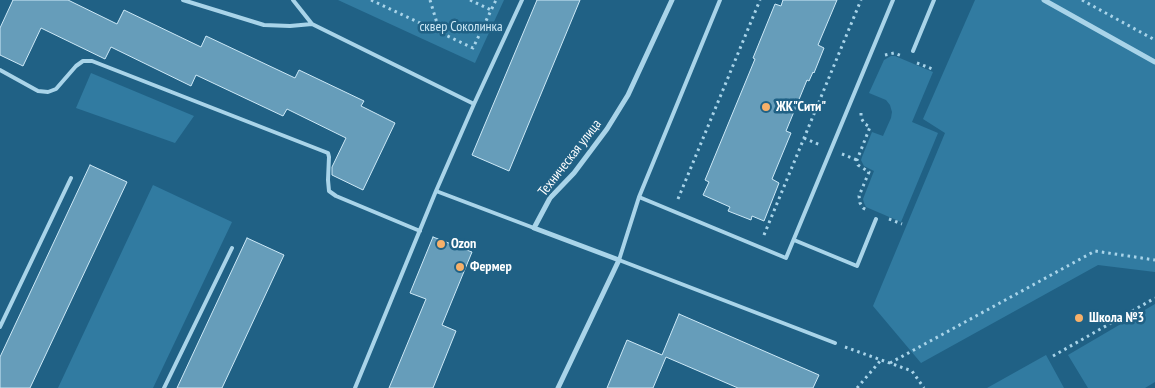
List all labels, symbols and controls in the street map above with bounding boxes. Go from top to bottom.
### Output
park label: сквер Соколинка [419,19,503,35]
place label: ЖК"Сити" [776,99,826,115]
marker: ЖК"Сити" [760,101,772,113]
street label: Техническая улица [535,116,605,200]
place label: Ozon [451,236,476,252]
marker: Ozon [435,238,447,250]
place label: Фермер [470,259,512,275]
marker: Фермер [454,261,466,273]
place label: Школа №3 [1089,310,1144,326]
marker: Школа №3 [1073,312,1085,324]

